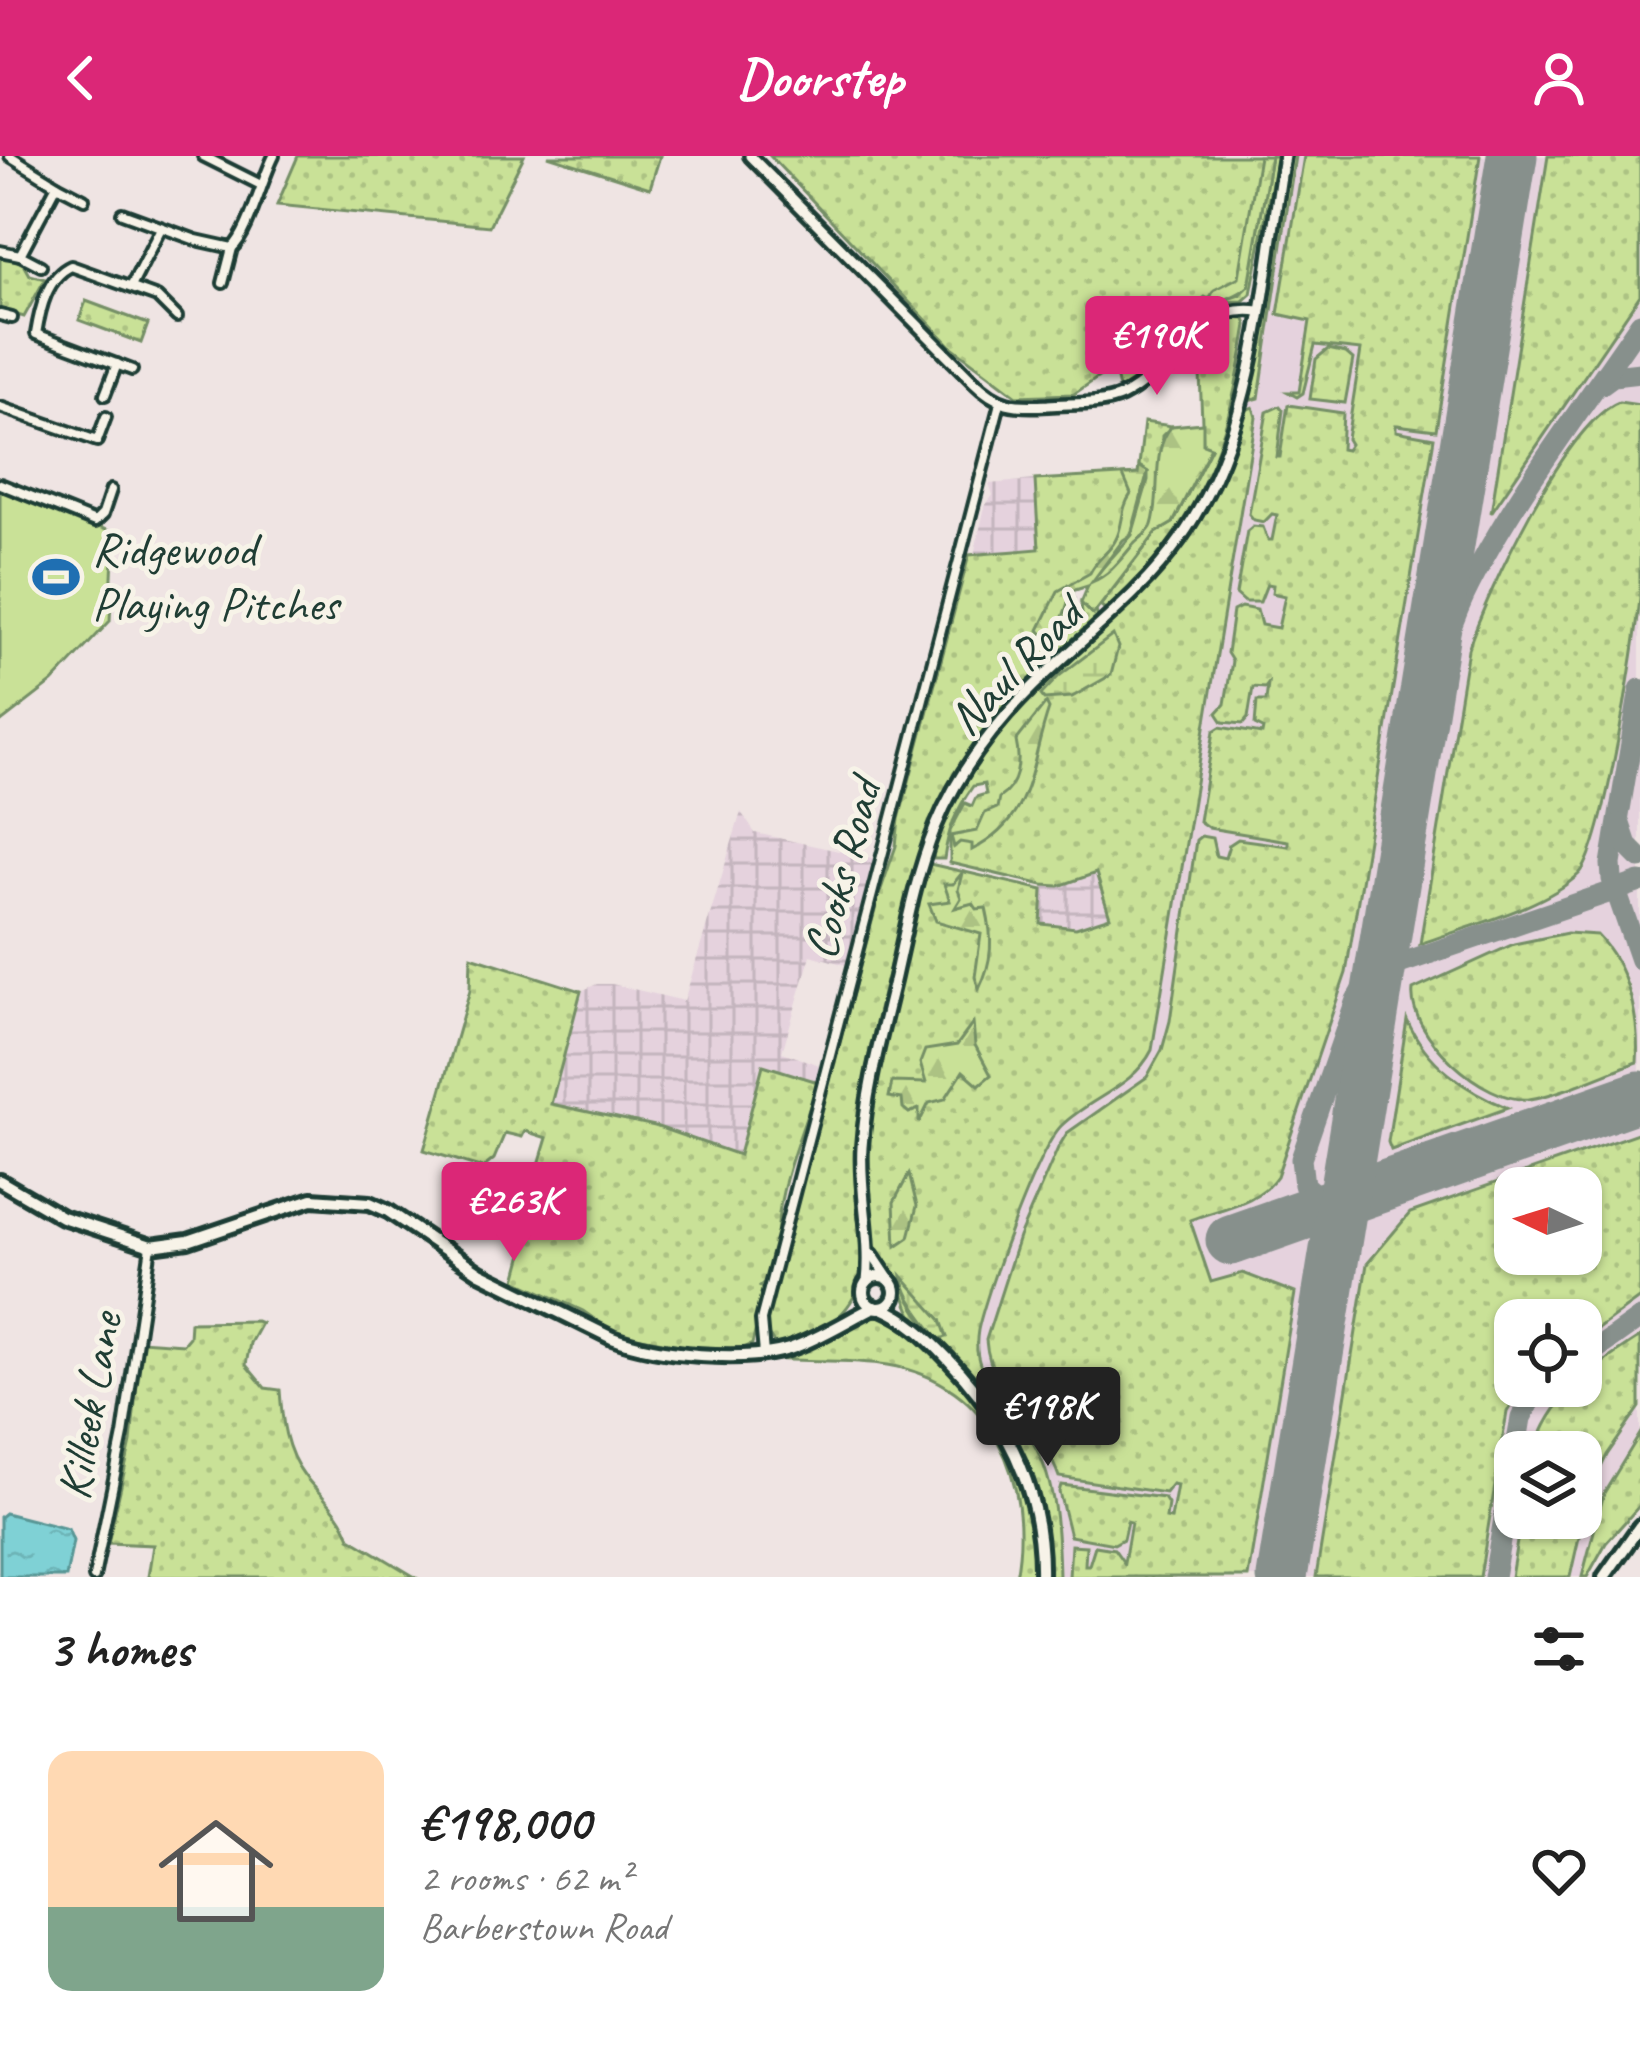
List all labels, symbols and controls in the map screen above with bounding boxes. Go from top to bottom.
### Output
text: Doorstep [737,44,903,112]
icon: back [48,45,114,111]
icon: person [1526,45,1592,111]
pin: €190K [1073,296,1241,398]
text: €190K [1112,310,1202,359]
place label: Ridgewood Playing Pitches [92,519,342,634]
sports icon: Ridgewood Playing Pitches [31,552,81,602]
street label: Naul Road [935,580,1100,747]
street label: Cooks Road [789,767,896,965]
pin: €263K [430,1162,598,1264]
north arrow [1494,1167,1602,1275]
map controls [1494,1167,1602,1539]
text: €263K [469,1176,559,1225]
button: locate [1494,1299,1602,1407]
street label: Killeek Lane [43,1305,136,1504]
pin: €198K [964,1367,1132,1469]
text: €198K [1003,1381,1093,1430]
button: layers [1494,1431,1602,1539]
icon: filters [1526,1616,1592,1682]
text: 3 homes [48,1617,192,1681]
text: €198,000 [420,1790,590,1854]
icon: home [144,1799,288,1943]
icon: heart [1526,1838,1592,1904]
text: 2 rooms · 62 m² [420,1854,631,1903]
text: Barberstown Road [420,1903,667,1952]

